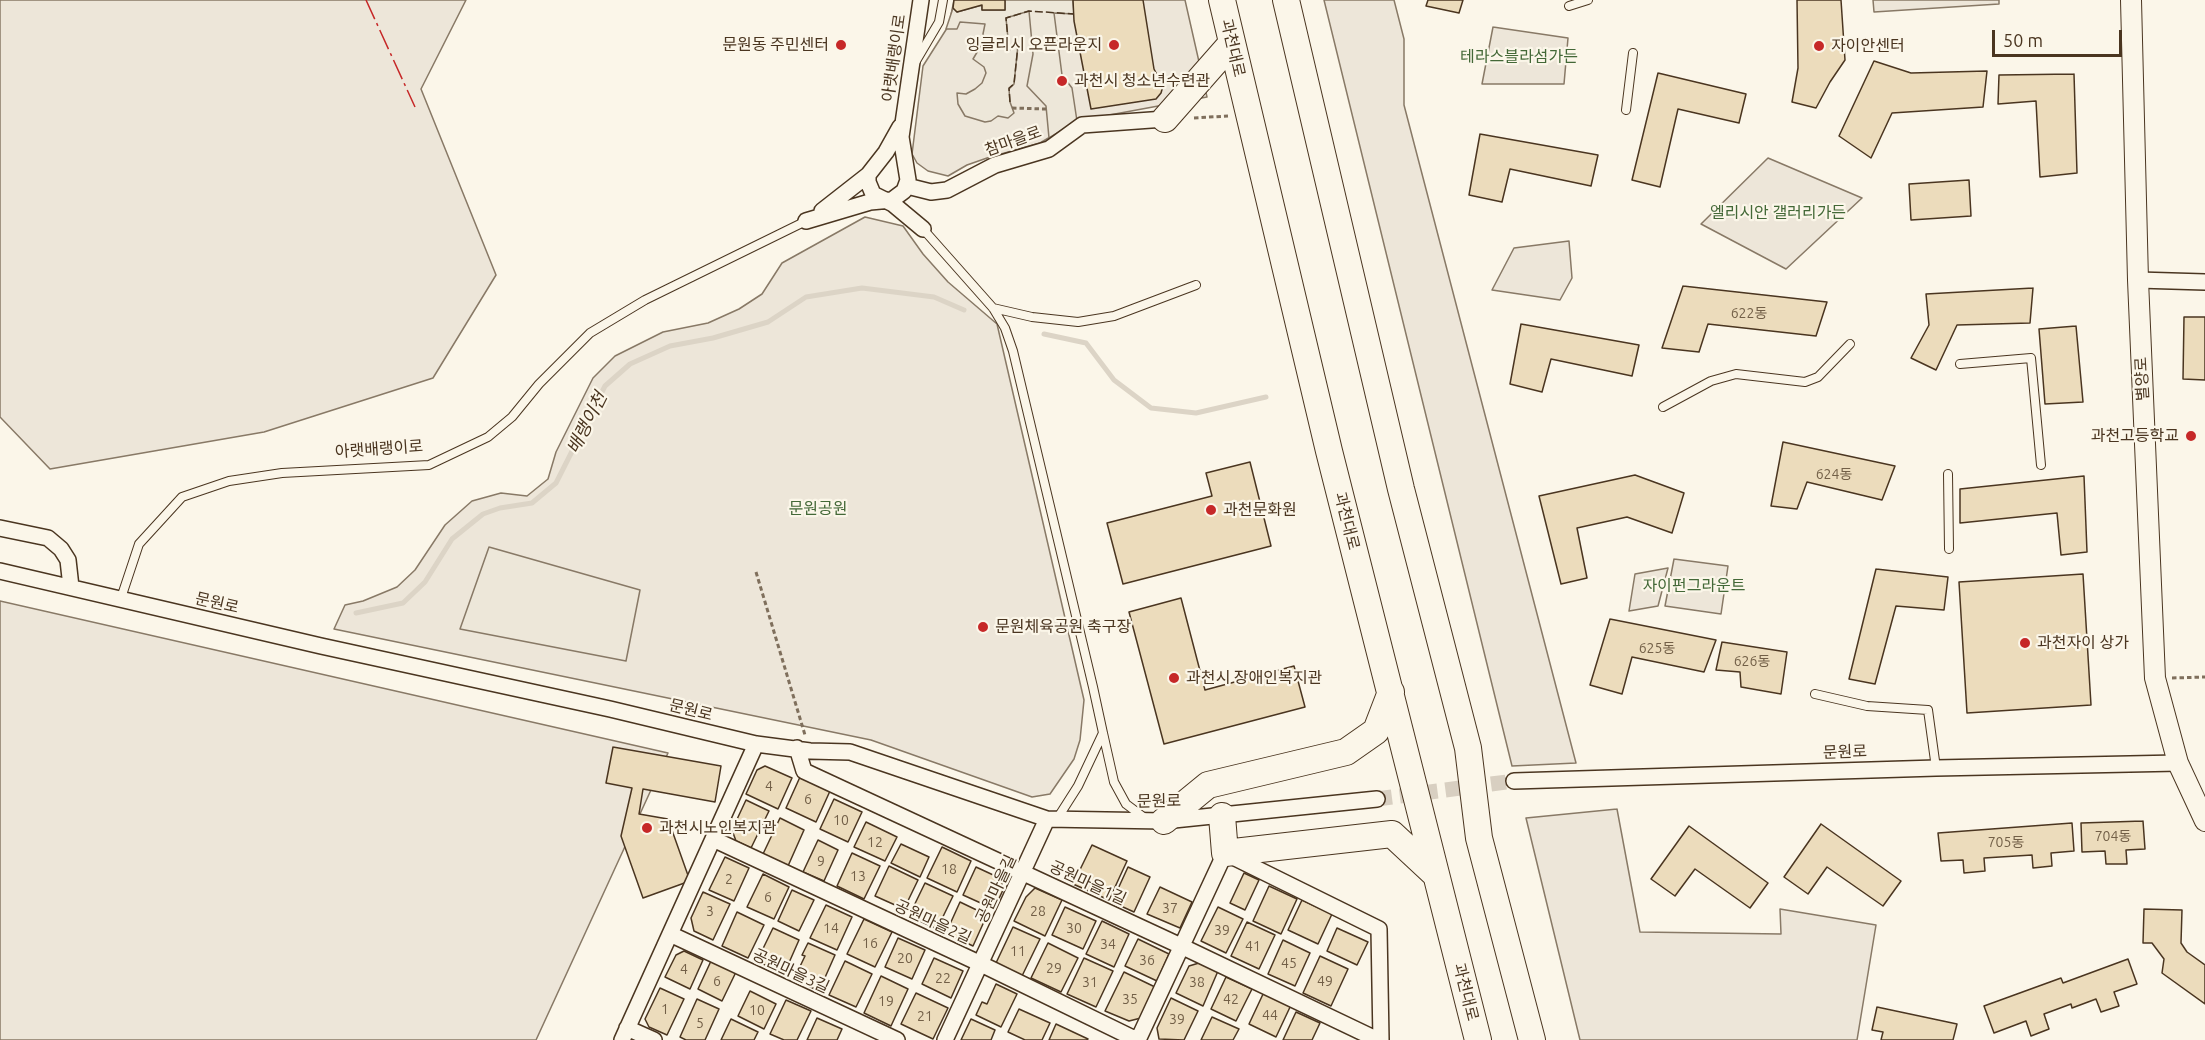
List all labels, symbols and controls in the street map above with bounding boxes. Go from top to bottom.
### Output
street label: 아랫배랭이로 [878,13,910,103]
street label: 과천대로 [1217,17,1249,79]
scale bar [1995,18,2126,56]
text: 50 m [2003,30,2043,50]
place label: 문원동 주민센터 [722,35,829,55]
place label: 잉글리시 오픈라운지 [966,35,1102,55]
place label: 자이안센터 [1831,36,1905,56]
marker: 문원동 주민센터 [834,38,848,52]
marker: 잉글리시 오픈라운지 [1107,38,1121,52]
marker: 자이안센터 [1812,39,1826,53]
park label: 테라스블라섬가든 [1460,47,1578,67]
place label: 과천시 청소년수련관 [1074,71,1210,91]
marker: 과천시 청소년수련관 [1055,74,1069,88]
street label: 참마을로 [982,122,1044,160]
park label: 엘리시안 갤러리가든 [1710,203,1846,223]
house number: 622동 [1731,305,1767,321]
street label: 별양로 [2131,356,2153,402]
water label: 배랭이천 [562,389,612,457]
place label: 과천고등학교 [2091,426,2179,446]
marker: 과천고등학교 [2184,429,2198,443]
street label: 아랫배랭이로 [334,436,424,462]
house number: 624동 [1816,466,1852,482]
street label: 과천대로 [1331,490,1363,552]
park label: 문원공원 [789,499,847,519]
place label: 과천문화원 [1223,500,1297,520]
marker: 과천문화원 [1204,503,1218,517]
park label: 자이펀그라운트 [1642,576,1746,596]
street label: 문원로 [193,589,241,617]
place label: 문원체육공원 축구장 [995,617,1131,637]
marker: 문원체육공원 축구장 [976,620,990,634]
place label: 과천자이 상가 [2037,633,2129,653]
marker: 과천자이 상가 [2018,636,2032,650]
house number: 625동 [1639,640,1675,656]
house number: 626동 [1734,653,1770,669]
place label: 과천시 장애인복지관 [1186,668,1322,688]
marker: 과천시 장애인복지관 [1167,671,1181,685]
street label: 문원로 [667,695,715,725]
street label: 문원로 [1823,742,1867,762]
house number: 4 [765,778,773,794]
house number: 6 [804,791,812,807]
street label: 문원로 [1137,791,1181,811]
house number: 10 [833,812,849,828]
place label: 과천시노인복지관 [659,818,777,838]
marker: 과천시노인복지관 [640,821,654,835]
house number: 704동 [2095,828,2131,844]
house number: 12 [867,834,883,850]
house number: 705동 [1988,834,2024,850]
street label: 공원마을길 [972,852,1020,926]
house number: 9 [817,853,825,869]
street label: 공원마을1길 [1047,857,1129,909]
house number: 18 [941,861,957,877]
house number: 13 [850,868,866,884]
house number: 2 [725,871,733,887]
house number: 6 [764,889,772,905]
street label: 공원마을2길 [892,896,974,948]
house number: 37 [1162,900,1178,916]
house number: 3 [706,903,714,919]
house number: 28 [1030,903,1046,919]
house number: 14 [823,920,839,936]
house number: 30 [1066,920,1082,936]
house number: 39 [1214,922,1230,938]
house number: 16 [862,935,878,951]
house number: 34 [1100,936,1116,952]
house number: 41 [1245,938,1261,954]
house number: 11 [1010,943,1026,959]
street label: 공원마을3길 [750,945,832,997]
house number: 20 [897,950,913,966]
house number: 36 [1139,952,1155,968]
house number: 45 [1281,955,1297,971]
house number: 29 [1046,960,1062,976]
house number: 4 [680,961,688,977]
street label: 과천대로 [1450,961,1482,1023]
house number: 22 [935,970,951,986]
house number: 6 [713,973,721,989]
house number: 49 [1317,973,1333,989]
house number: 31 [1082,974,1098,990]
house number: 38 [1189,974,1205,990]
house number: 35 [1122,991,1138,1007]
house number: 42 [1223,991,1239,1007]
house number: 19 [878,993,894,1009]
house number: 1 [661,1001,669,1017]
house number: 10 [749,1002,765,1018]
house number: 44 [1262,1007,1278,1023]
house number: 21 [917,1008,933,1024]
house number: 39 [1169,1011,1185,1027]
house number: 5 [696,1015,704,1031]

